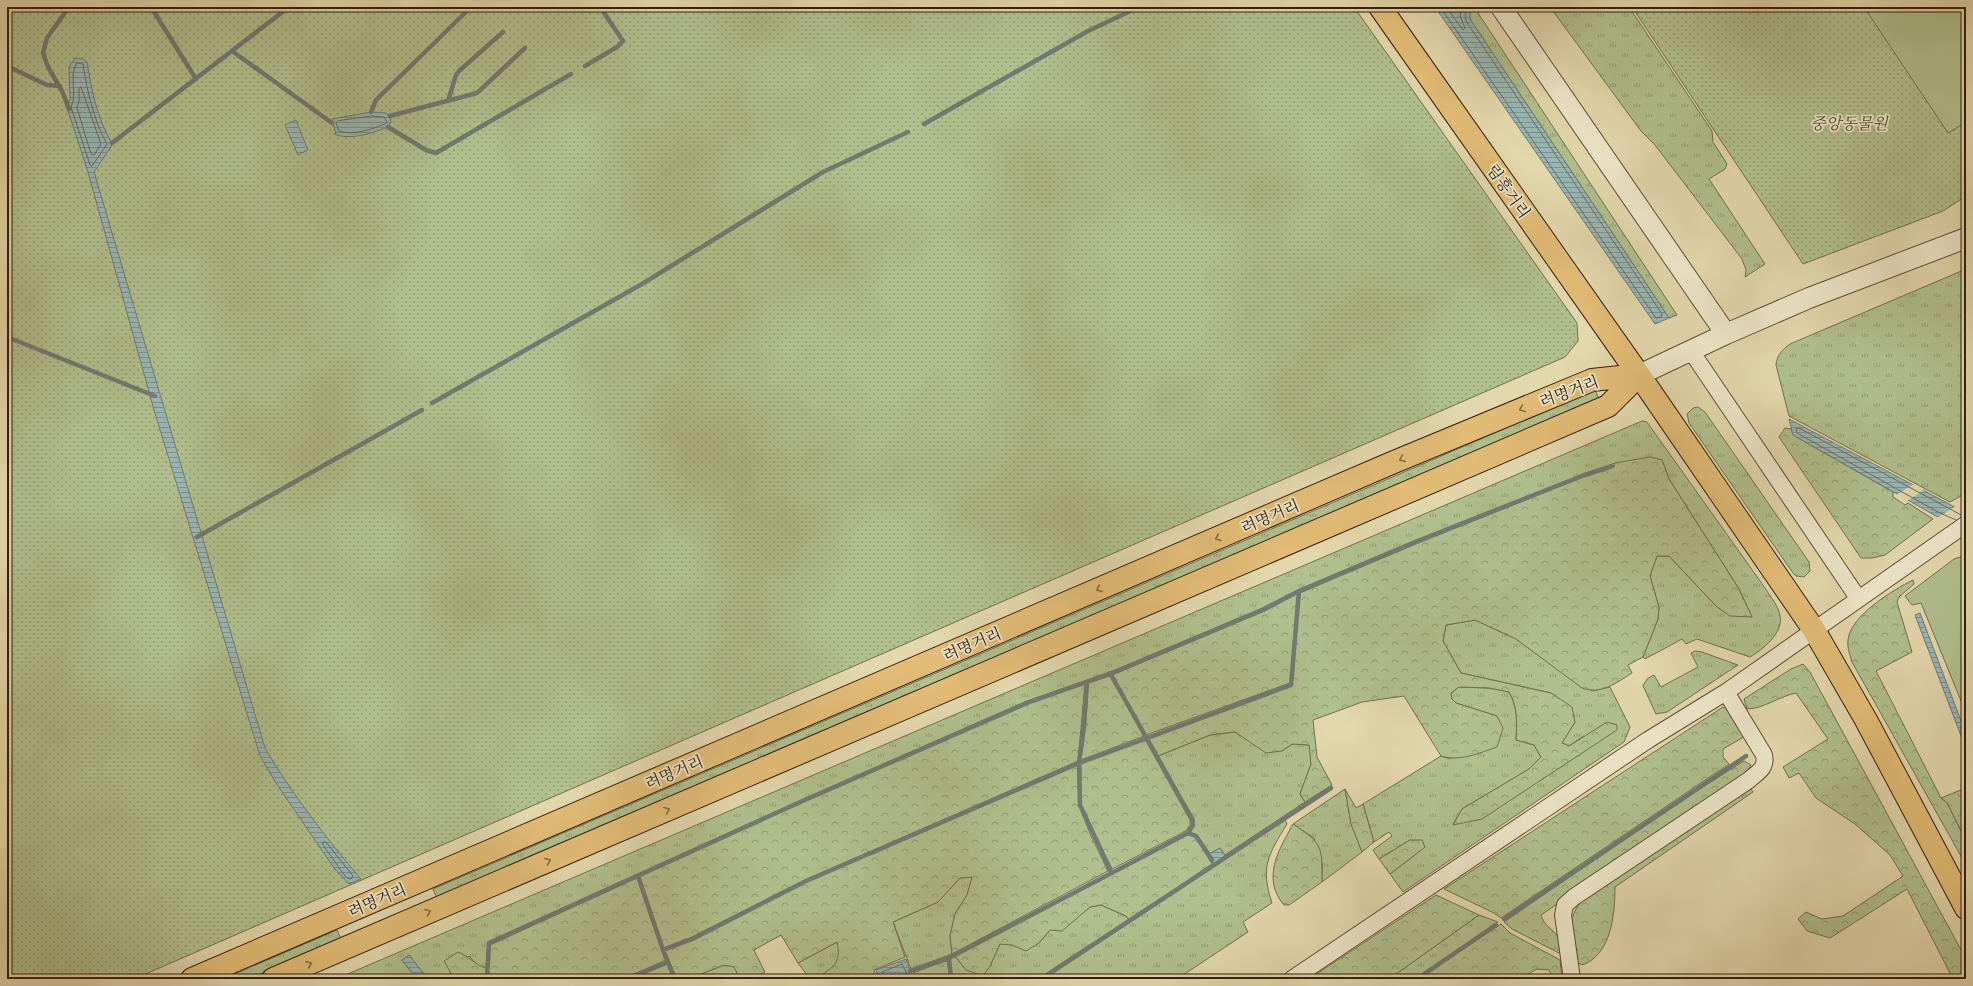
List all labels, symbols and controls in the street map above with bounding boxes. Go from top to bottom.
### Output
park label: 중앙동물원 [1810,114,1889,133]
street label: 림흥거리 [1483,161,1534,222]
street label: 려명거리 [1537,372,1601,411]
one-way arrow [1518,404,1526,412]
one-way arrow [1398,454,1406,462]
street label: 려명거리 [1238,496,1302,537]
one-way arrow [1215,533,1223,541]
one-way arrow [1095,585,1102,593]
street label: 려명거리 [940,624,1004,665]
street label: 려명거리 [642,752,706,793]
one-way arrow [663,807,671,815]
one-way arrow [543,858,551,866]
street label: 려명거리 [345,880,409,921]
one-way arrow [425,909,432,917]
one-way arrow [305,960,312,968]

